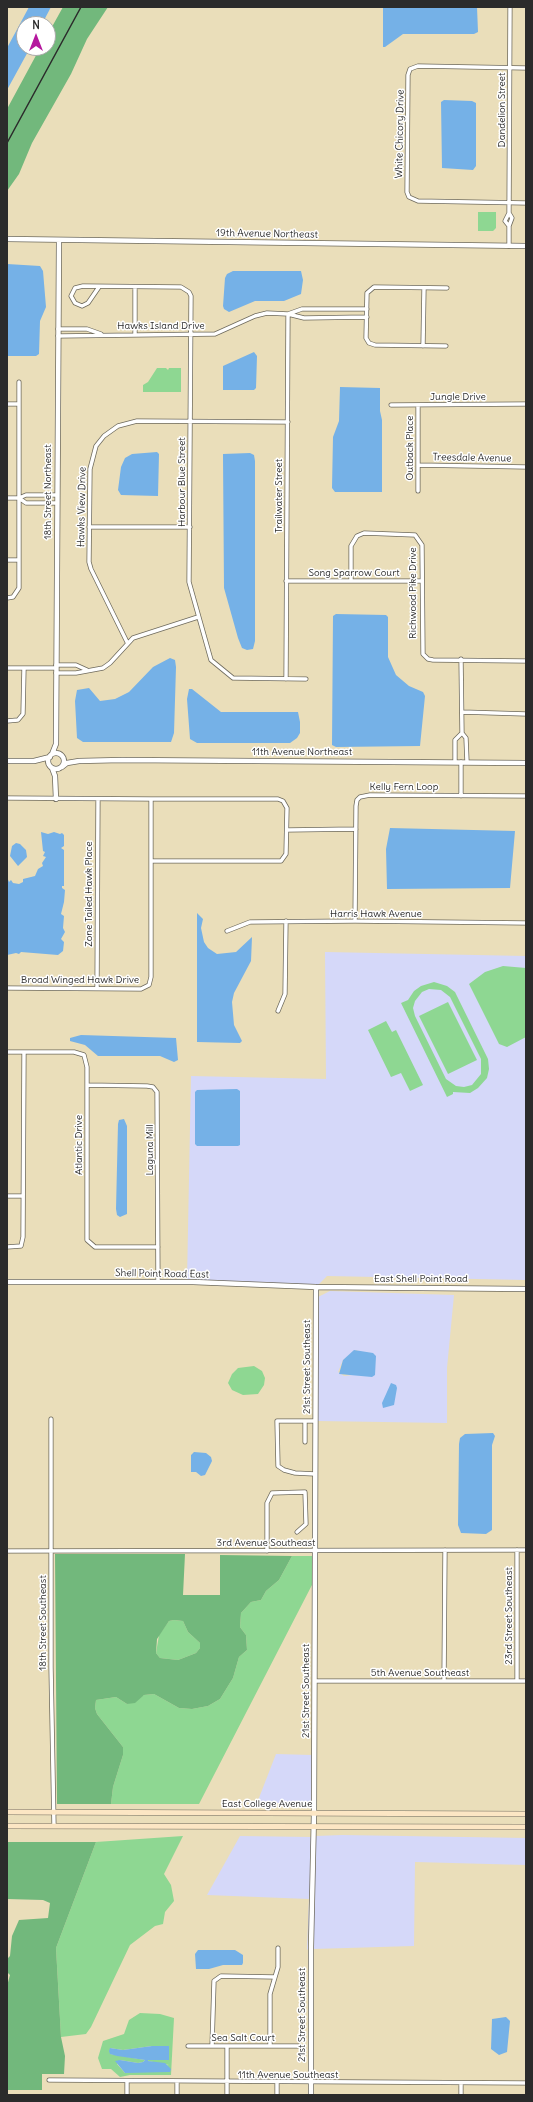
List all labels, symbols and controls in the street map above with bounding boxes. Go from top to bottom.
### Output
north arrow [16,16,56,56]
text: N [32,18,40,32]
street label: Dandelion Street [496,73,508,147]
street label: White Chicory Drive [393,89,407,179]
street label: 19th Avenue Northeast [216,227,318,241]
street label: Hawks Island Drive [117,320,205,332]
street label: Jungle Drive [430,391,486,403]
street label: Outback Place [404,416,416,480]
street label: Harbour Blue Street [176,437,188,527]
street label: 18th Street Northeast [42,445,54,539]
street label: Treesdale Avenue [433,451,511,465]
street label: Trailwater Street [273,459,285,533]
street label: Hawks View Drive [75,467,89,547]
street label: Richwood Pike Drive [407,547,419,639]
street label: Song Sparrow Court [308,567,400,579]
street label: 11th Avenue Northeast [252,746,352,758]
street label: Kelly Fern Loop [370,781,438,793]
street label: Zone Tailed Hawk Place [83,841,95,947]
street label: Harris Hawk Avenue [330,908,422,920]
street label: Broad Winged Hawk Drive [21,974,139,986]
street label: Atlantic Drive [73,1115,85,1175]
street label: Laguna Mill [144,1124,156,1176]
street label: Shell Point Road East [115,1267,209,1281]
street label: East Shell Point Road [374,1273,468,1285]
street label: 21st Street Southeast [301,1320,313,1414]
street label: 3rd Avenue Southeast [217,1537,315,1549]
street label: 23rd Street Southeast [503,1567,515,1665]
street label: 18th Street Southeast [37,1575,49,1671]
street label: 21st Street Southeast [300,1644,312,1738]
street label: 5th Avenue Southeast [371,1667,469,1679]
street label: East College Avenue [222,1798,312,1810]
street label: 21st Street Southeast [296,1968,308,2062]
street label: Sea Salt Court [211,2032,275,2044]
street label: 11th Avenue Southeast [238,2069,338,2081]

